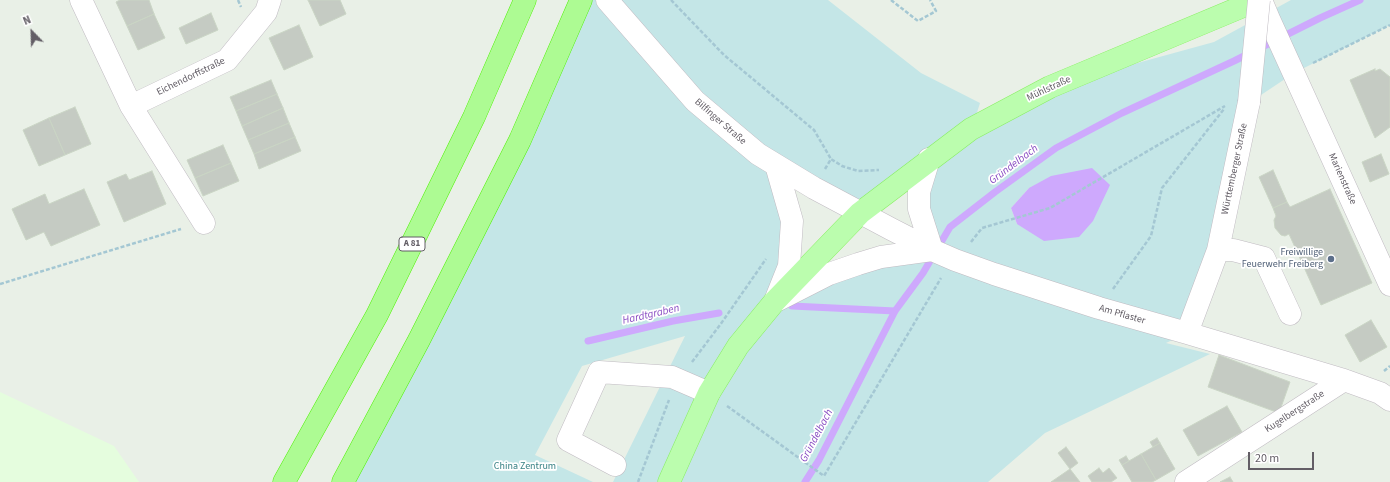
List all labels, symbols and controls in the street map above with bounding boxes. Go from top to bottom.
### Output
north arrow [12,12,52,52]
text: N [21,12,33,29]
street label: Eichendorffstraße [155,55,227,99]
street label: Mühlstraße [1025,74,1073,104]
street label: Bilfinger Straße [692,96,748,148]
street label: Württemberger Straße [1219,122,1251,216]
water label: Gründelbach [987,142,1041,188]
street label: Marienstraße [1325,151,1359,207]
road number: A 81 [399,237,425,251]
place label: Freiwillige Feuerwehr Freiberg [1242,247,1323,270]
marker: Freiwillige Feuerwehr Freiberg [1326,254,1336,264]
water label: Hardtgraben [621,302,681,328]
street label: Am Pflaster [1097,303,1147,327]
street label: Kugelbergstraße [1263,388,1327,436]
water label: Gründelbach [798,407,836,465]
scale bar [1250,444,1316,470]
text: 20 m [1255,450,1279,467]
park label: China Zentrum [494,461,556,473]

